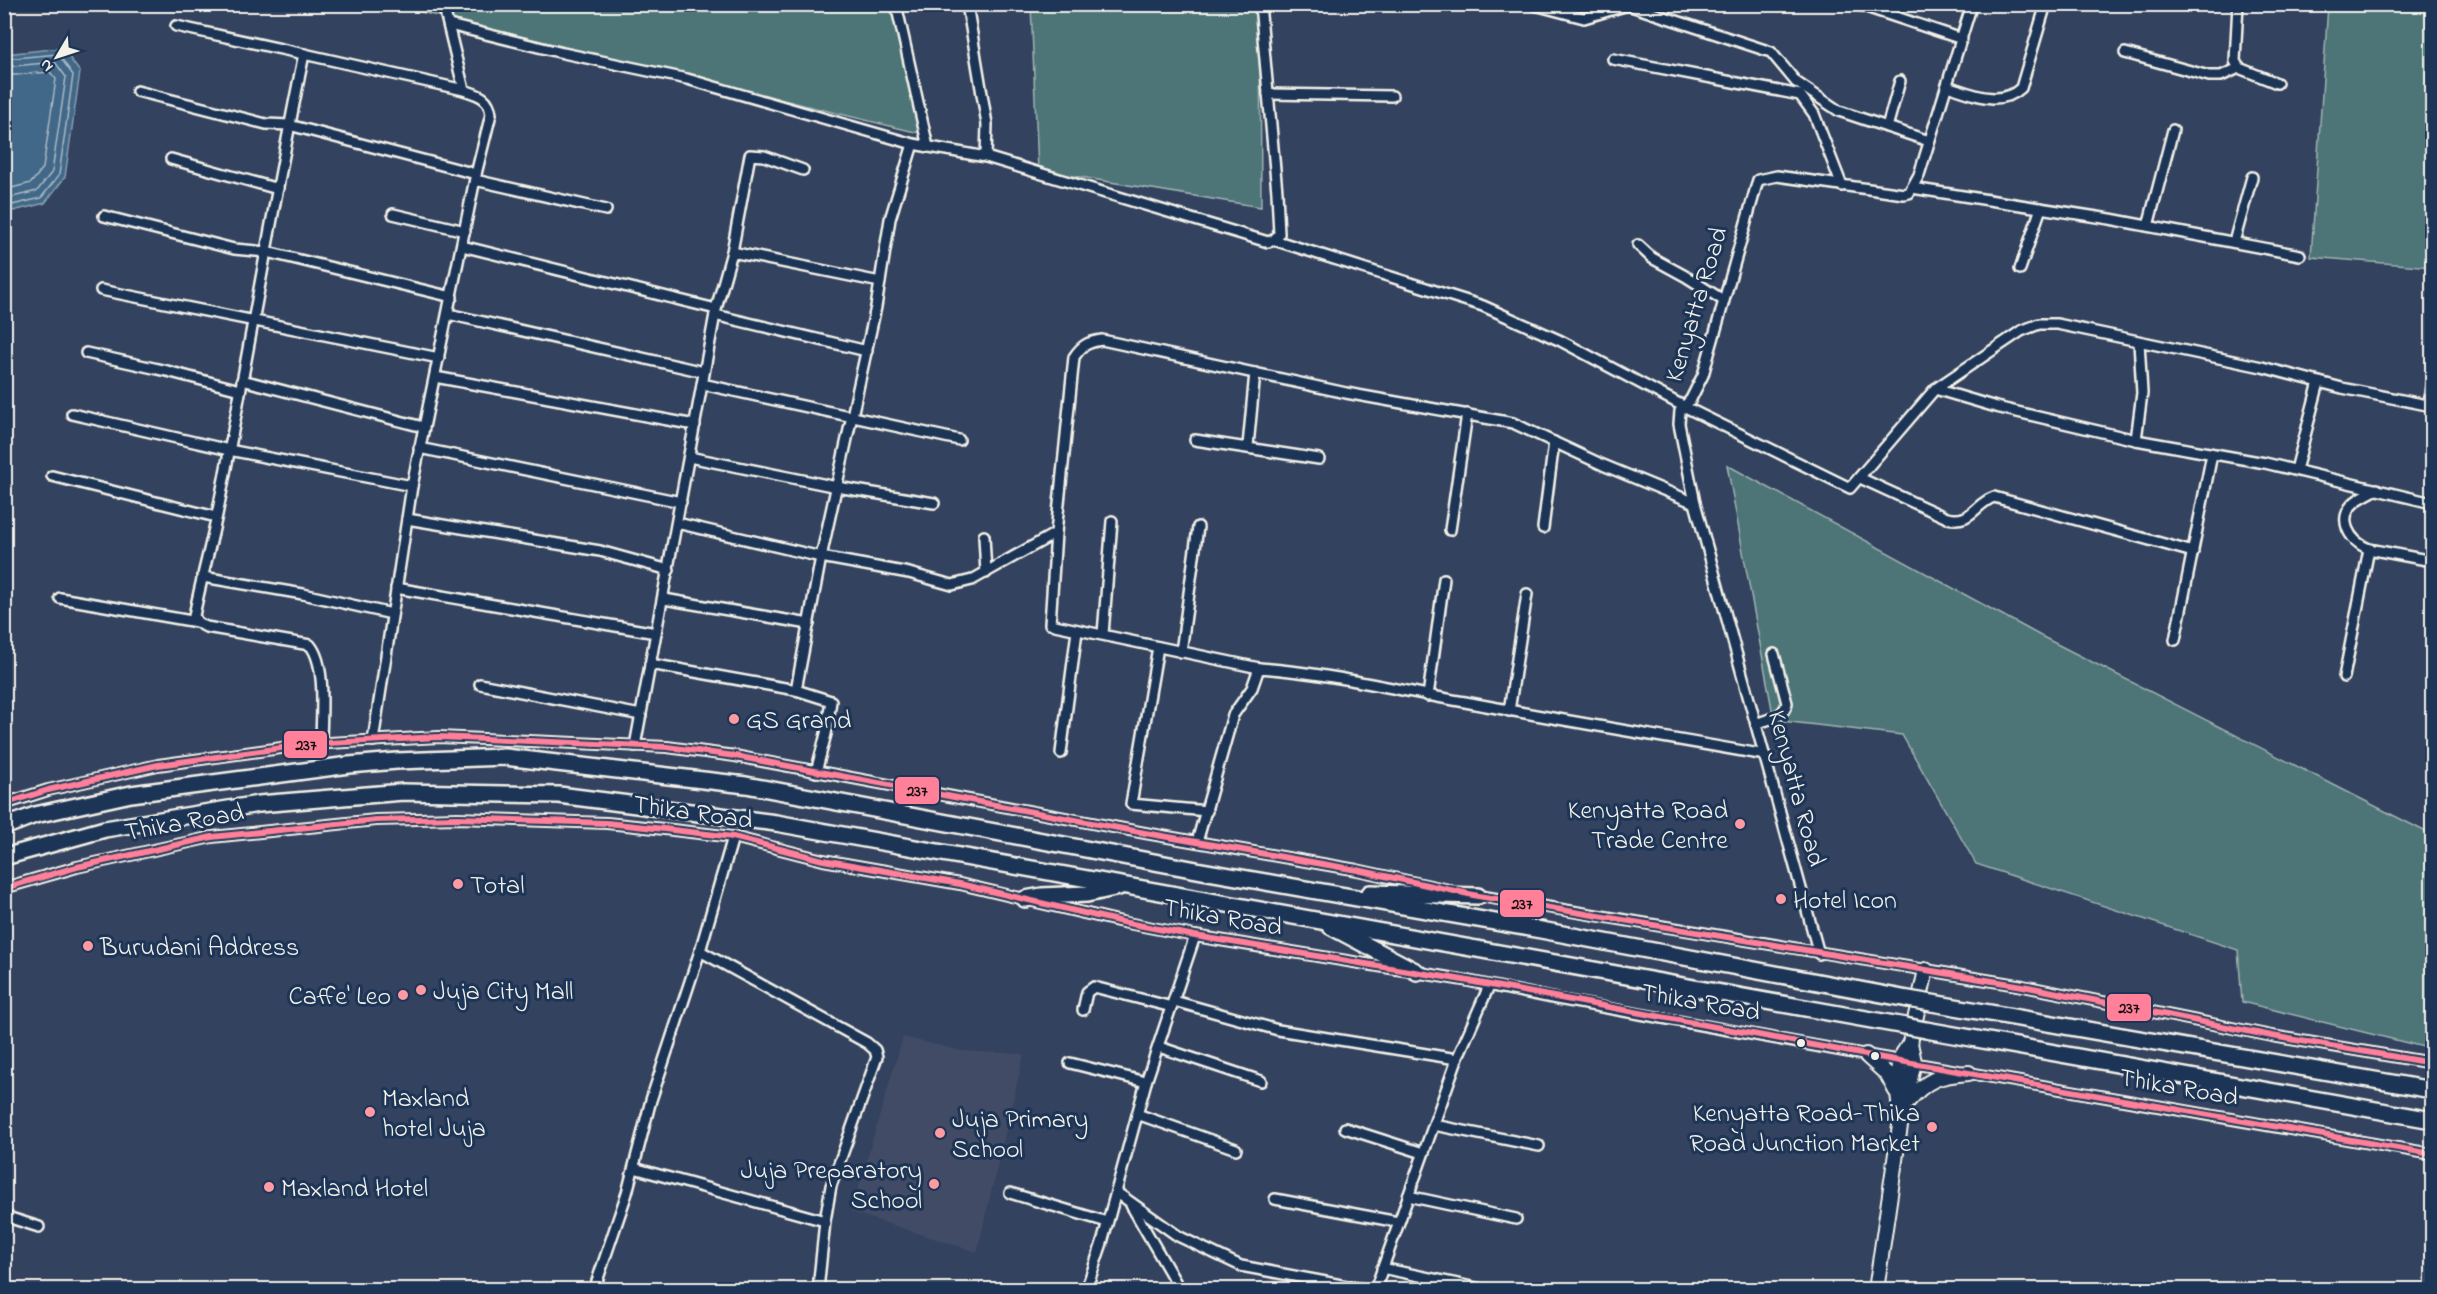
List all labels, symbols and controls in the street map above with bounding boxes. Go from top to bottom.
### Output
north arrow [27,27,87,87]
text: N [34,53,60,77]
street label: Kenyatta Road [1656,222,1740,387]
place label: GS Grand [746,703,852,741]
street label: Kenyatta Road [1756,707,1834,871]
marker: GS Grand [727,712,741,726]
line badge: 237 [283,730,328,759]
text: 237 [294,734,317,758]
line badge: 237 [894,776,940,805]
text: 237 [905,780,928,804]
street label: Thika Road [630,787,755,841]
place label: Kenyatta Road Trade Centre [1568,793,1728,861]
street label: Thika Road [122,795,247,853]
marker: Kenyatta Road Trade Centre [1733,817,1747,831]
place label: Total [470,868,525,906]
marker: Total [451,877,465,891]
place label: Hotel Icon [1793,883,1897,921]
line badge: 237 [1499,889,1545,918]
street label: Thika Road [1160,890,1285,948]
marker: Hotel Icon [1774,892,1788,906]
text: 237 [1510,893,1533,917]
place label: Burudani Address [99,930,299,968]
marker: Burudani Address [81,939,95,953]
place label: Juja City Mall [433,974,573,1012]
street label: Thika Road [1638,975,1763,1033]
place label: Caffe' Leo [288,979,391,1017]
marker: Juja City Mall [414,983,428,997]
marker: Caffe' Leo [396,988,410,1002]
line badge: 237 [2106,993,2152,1022]
text: 237 [2117,997,2140,1021]
unlabelled marker [1795,1037,1807,1049]
unlabelled marker [1869,1050,1881,1062]
street label: Thika Road [2116,1060,2241,1118]
place label: Maxland hotel Juja [382,1081,486,1149]
place label: Kenyatta Road-Thika Road Junction Market [1689,1096,1920,1164]
place label: Juja Primary School [952,1102,1088,1170]
marker: Maxland hotel Juja [363,1105,377,1119]
marker: Kenyatta Road-Thika Road Junction Market [1925,1120,1939,1134]
marker: Juja Primary School [933,1126,947,1140]
place label: Juja Preparatory School [741,1153,922,1221]
place label: Maxland Hotel [281,1171,428,1209]
marker: Juja Preparatory School [927,1177,941,1191]
marker: Maxland Hotel [262,1180,276,1194]

